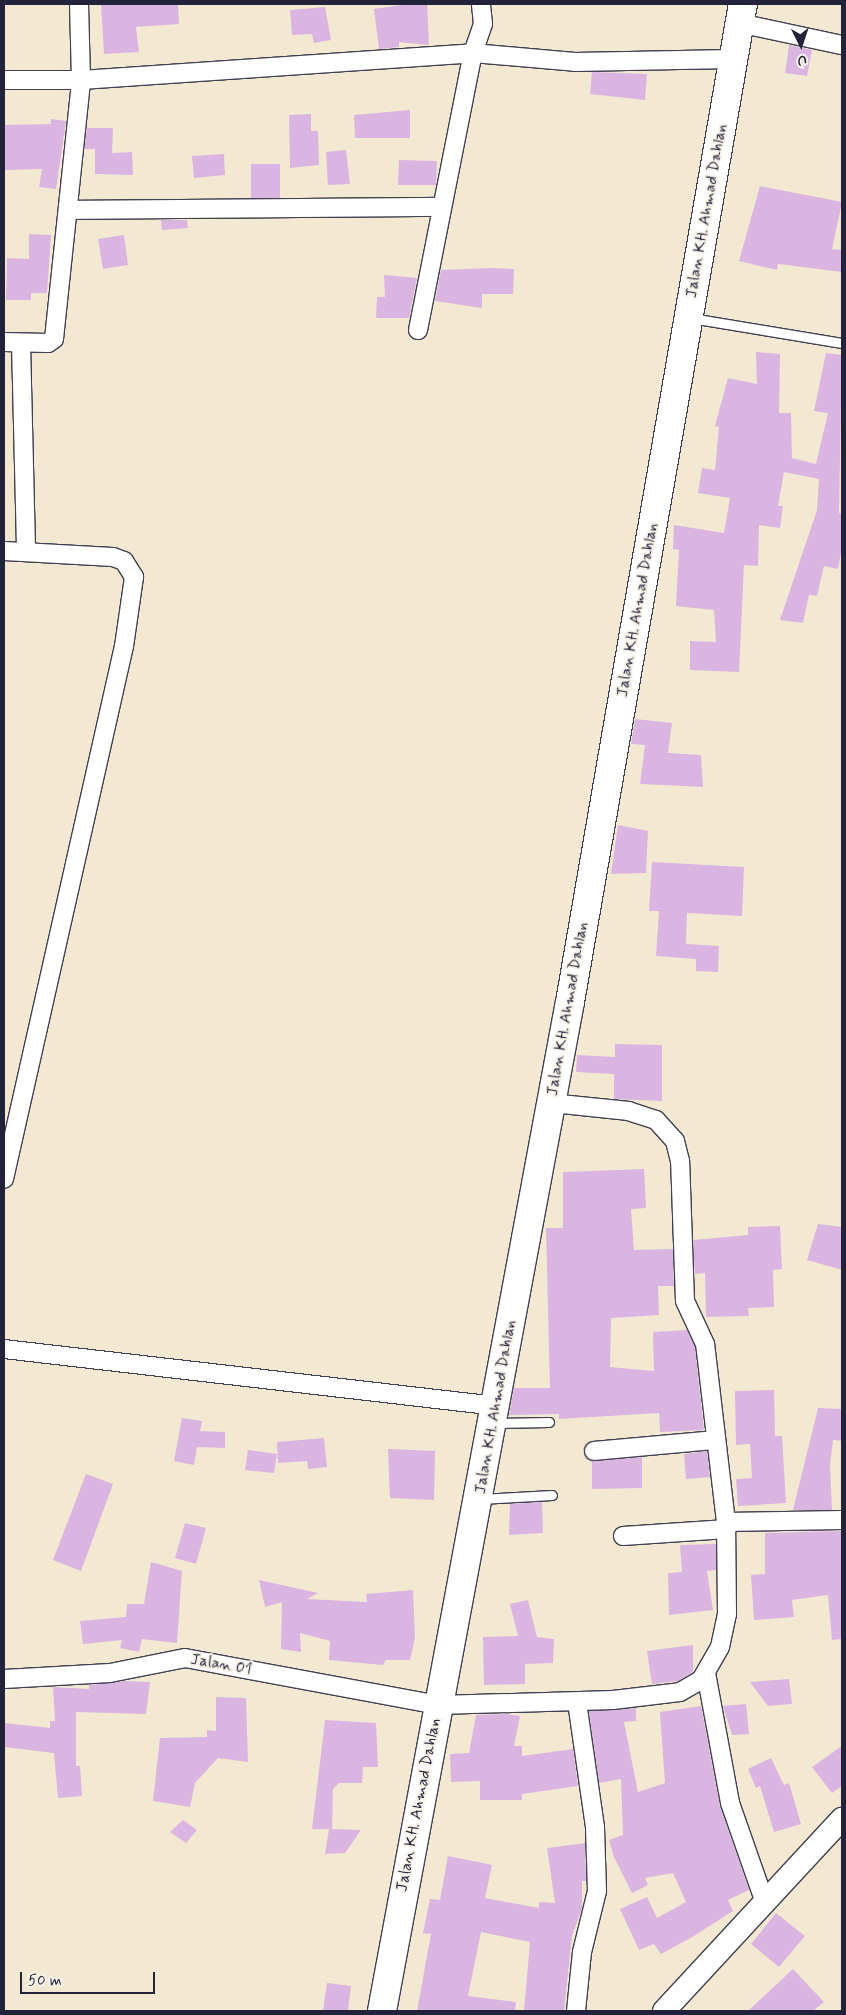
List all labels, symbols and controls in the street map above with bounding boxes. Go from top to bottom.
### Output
north arrow [776,20,826,70]
text: U [797,51,807,69]
street label: Jalan KH. Ahmad Dahlan [682,123,732,299]
street label: Jalan KH. Ahmad Dahlan [613,522,663,698]
street label: Jalan KH. Ahmad Dahlan [543,921,593,1097]
street label: Jalan KH. Ahmad Dahlan [471,1319,521,1495]
street label: Jalan 01 [189,1650,253,1680]
street label: Jalan KH. Ahmad Dahlan [393,1717,445,1893]
scale bar [22,1962,158,1994]
text: 50 m [28,1971,62,1991]

